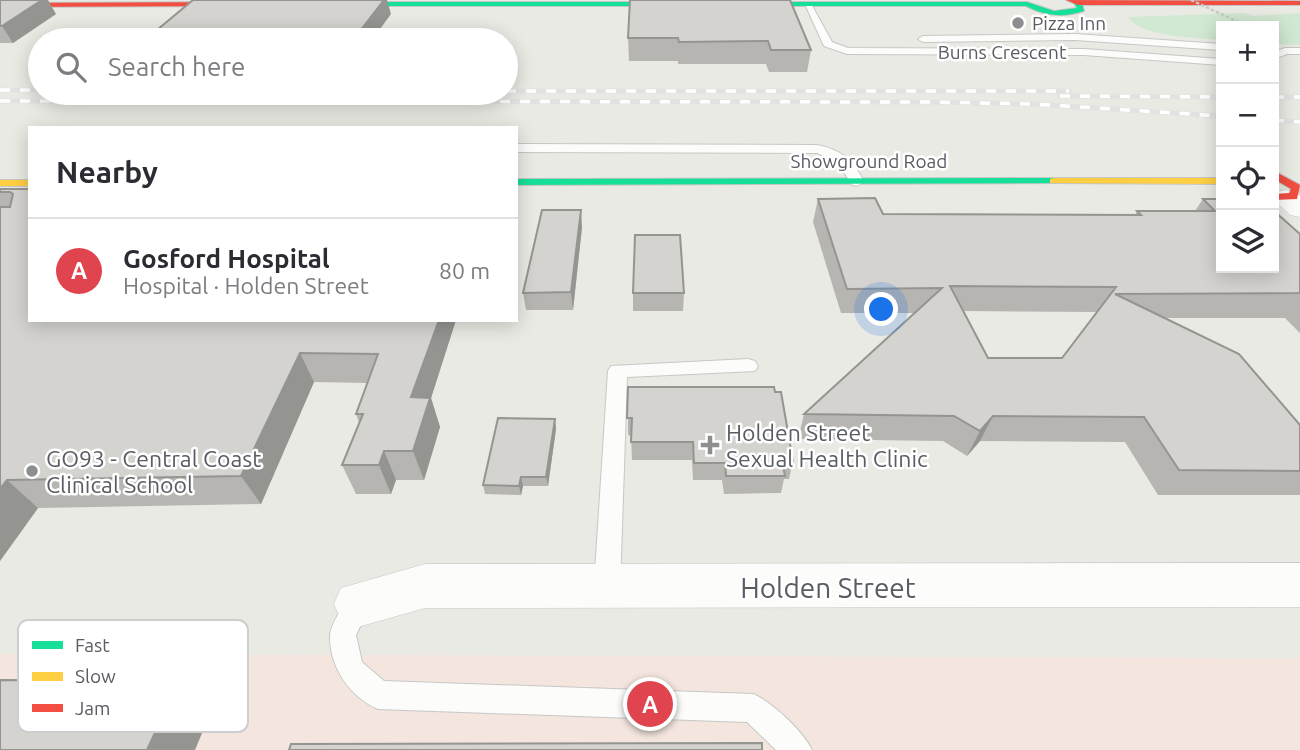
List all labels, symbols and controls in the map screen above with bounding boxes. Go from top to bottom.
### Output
place label: Pizza Inn [1032,12,1106,34]
marker: Pizza Inn [1010,15,1026,31]
map controls [1216,21,1279,273]
button: + [1216,21,1279,84]
search box [28,28,518,105]
street label: Burns Crescent [938,41,1067,63]
icon: search [52,48,90,86]
text: Search here [108,52,245,81]
button: − [1216,84,1279,147]
button: locate [1216,147,1279,210]
street label: Showground Road [791,150,947,172]
text: Nearby [56,155,158,189]
button: layers [1216,210,1279,273]
text: Gosford Hospital [123,244,330,273]
text: A [71,258,87,283]
text: 80 m [439,258,490,283]
text: Hospital · Holden Street [123,273,369,298]
your location [864,292,898,326]
place label: Holden Street Sexual Health Clinic [726,420,928,471]
marker: Holden Street Sexual Health Clinic [700,435,720,455]
place label: GO93 - Central Coast Clinical School [46,446,261,497]
marker: GO93 - Central Coast Clinical School [24,463,40,479]
street label: Holden Street [740,572,916,603]
legend [18,620,248,732]
text: Fast [75,634,110,656]
text: Slow [75,665,116,687]
pin: A [627,678,673,730]
text: Jam [75,697,111,719]

